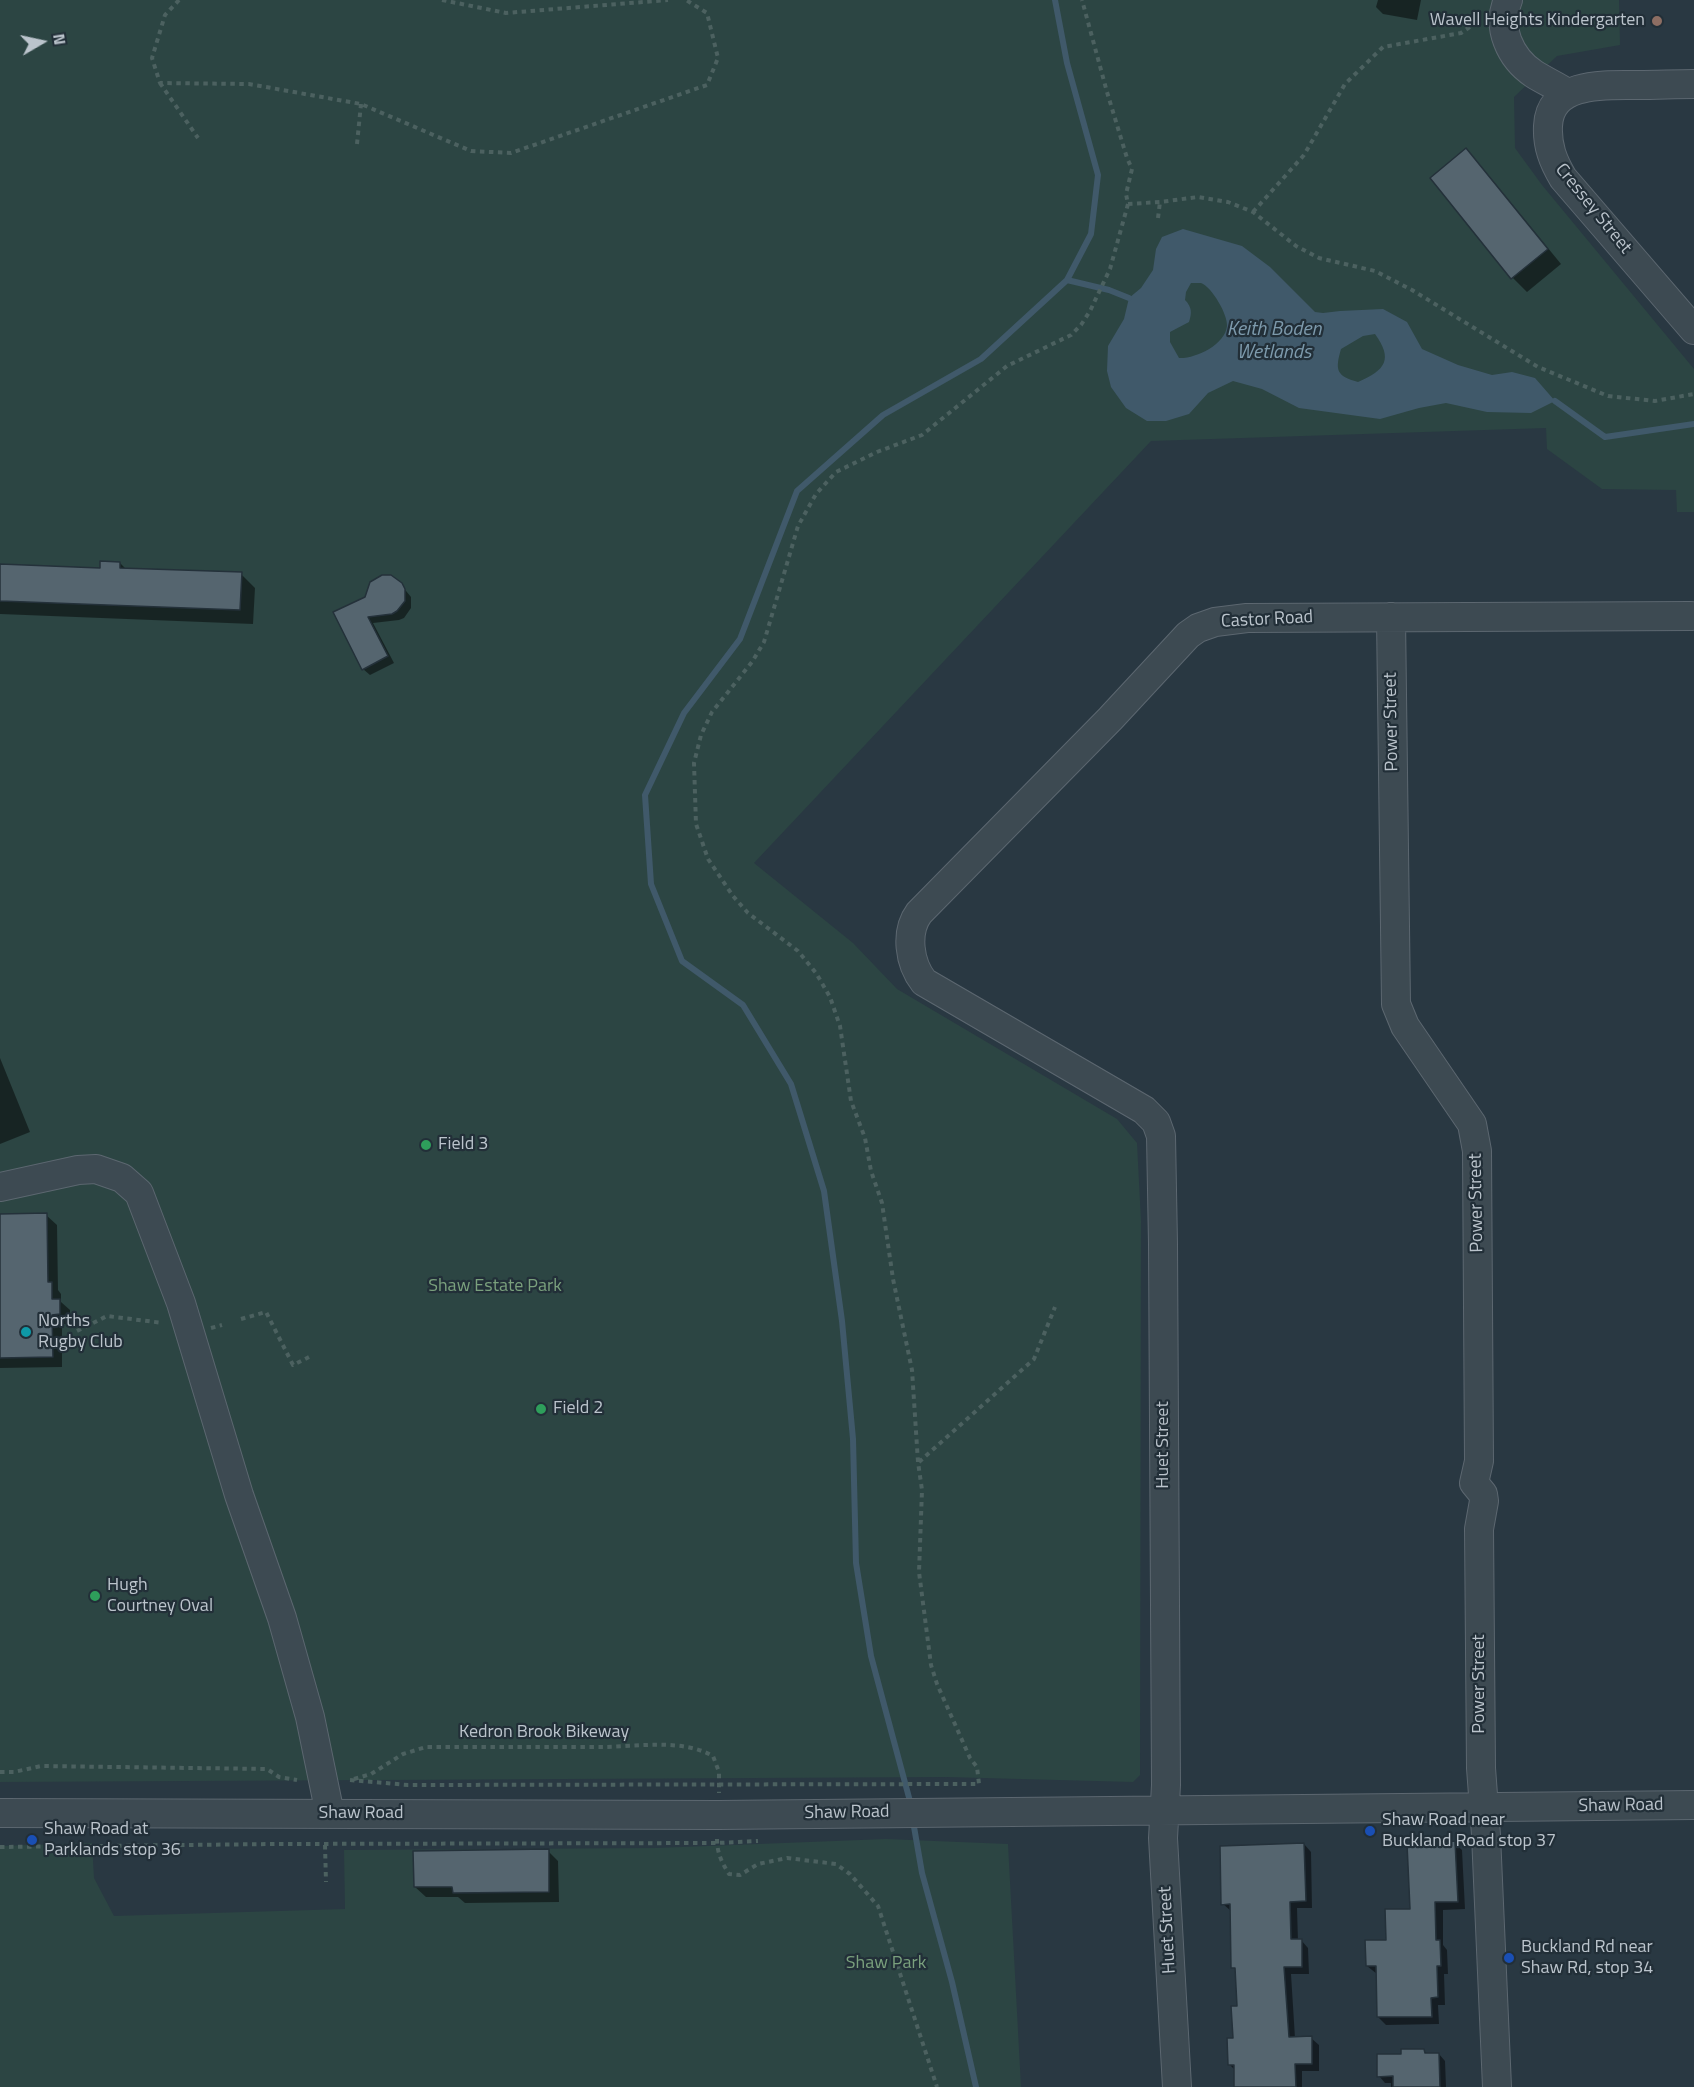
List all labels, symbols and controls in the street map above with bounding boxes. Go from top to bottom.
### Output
place label: Wavell Heights Kindergarten [1430,10,1645,32]
north arrow [12,12,72,72]
marker: Wavell Heights Kindergarten [1650,14,1664,28]
text: N [47,32,72,47]
street label: Cressey Street [1550,160,1636,258]
water label: Keith Boden Wetlands [1227,318,1321,365]
street label: Castor Road [1220,607,1314,633]
street label: Power Street [1380,672,1404,772]
place label: Field 3 [438,1134,488,1156]
marker: Field 3 [419,1138,433,1152]
street label: Power Street [1465,1153,1489,1253]
park label: Shaw Estate Park [428,1276,562,1298]
place label: Norths Rugby Club [38,1311,123,1354]
marker: Norths Rugby Club [19,1325,33,1339]
place label: Field 2 [553,1398,603,1420]
street label: Huet Street [1153,1401,1175,1489]
marker: Field 2 [534,1402,548,1416]
place label: Hugh Courtney Oval [107,1575,213,1618]
marker: Hugh Courtney Oval [88,1589,102,1603]
street label: Power Street [1469,1634,1491,1734]
street label: Kedron Brook Bikeway [459,1722,629,1744]
street label: Shaw Road [1578,1794,1664,1818]
street label: Shaw Road [804,1801,890,1825]
street label: Shaw Road [318,1803,404,1825]
place label: Shaw Road near Buckland Road stop 37 [1382,1810,1556,1852]
place label: Shaw Road at Parklands stop 36 [44,1819,181,1862]
marker: Shaw Road near Buckland Road stop 37 [1363,1824,1377,1838]
marker: Shaw Road at Parklands stop 36 [25,1833,39,1847]
street label: Huet Street [1155,1886,1181,1974]
place label: Buckland Rd near Shaw Rd, stop 34 [1521,1937,1653,1980]
marker: Buckland Rd near Shaw Rd, stop 34 [1502,1951,1516,1965]
park label: Shaw Park [846,1953,926,1975]

